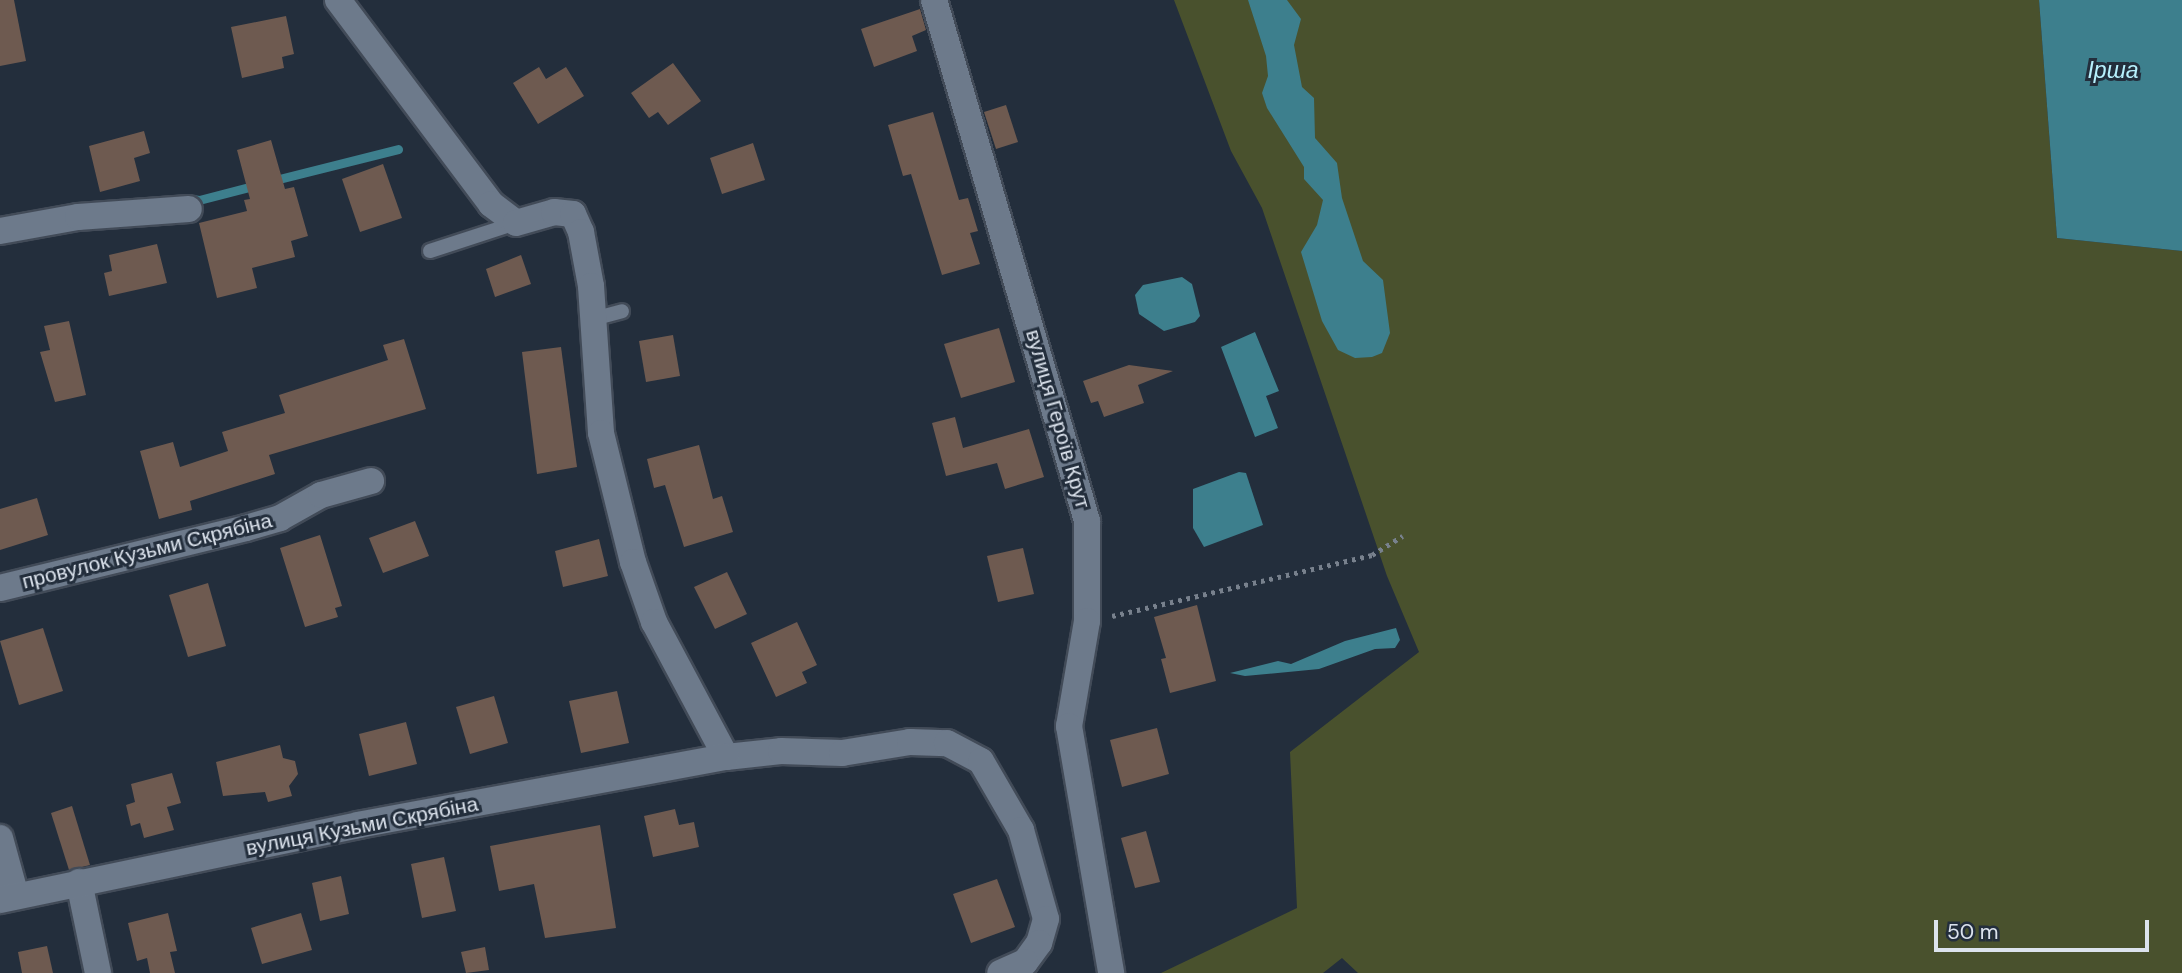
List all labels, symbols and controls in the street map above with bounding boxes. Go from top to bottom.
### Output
water label: Ірша [2087,56,2139,84]
street label: вулиця Героїв Крут [1020,327,1096,511]
street label: провулок Кузьми Скрябіна [19,508,275,594]
street label: вулиця Кузьми Скрябіна [244,791,480,861]
scale bar [1937,906,2152,950]
text: 50 m [1947,918,1998,946]

